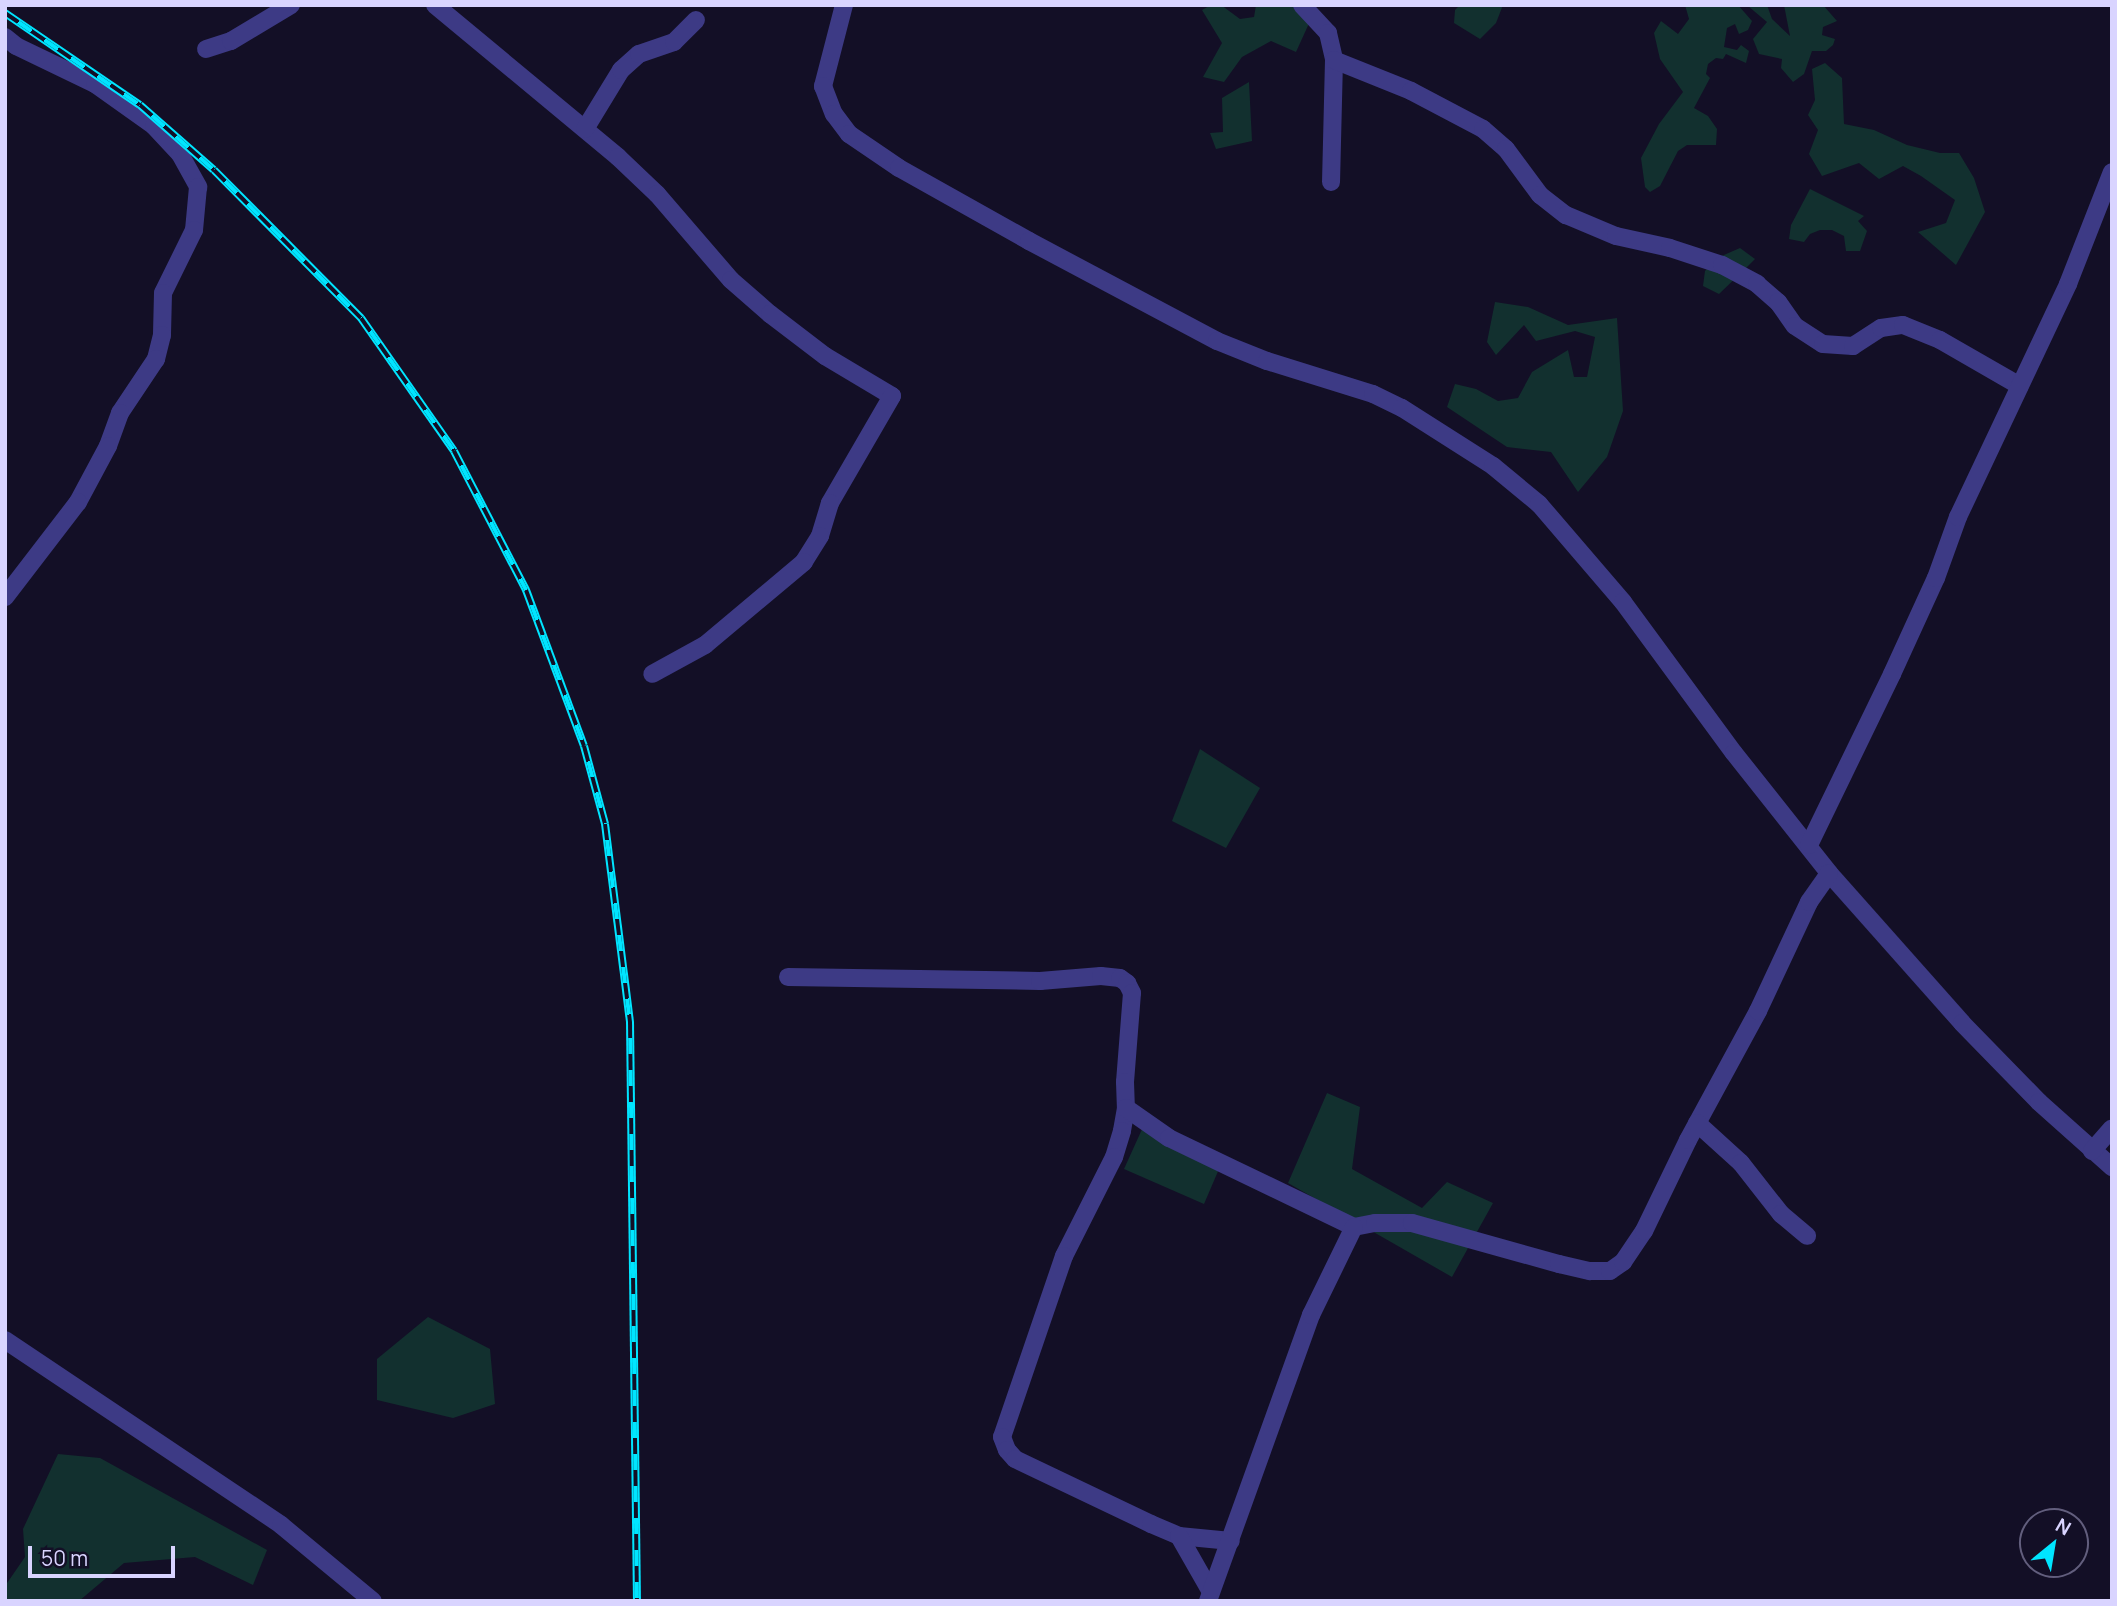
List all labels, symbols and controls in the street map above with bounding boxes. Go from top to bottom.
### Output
north arrow [2019,1508,2089,1578]
text: N [2051,1512,2076,1541]
scale bar [32,1532,178,1576]
text: 50 m [41,1544,88,1572]

